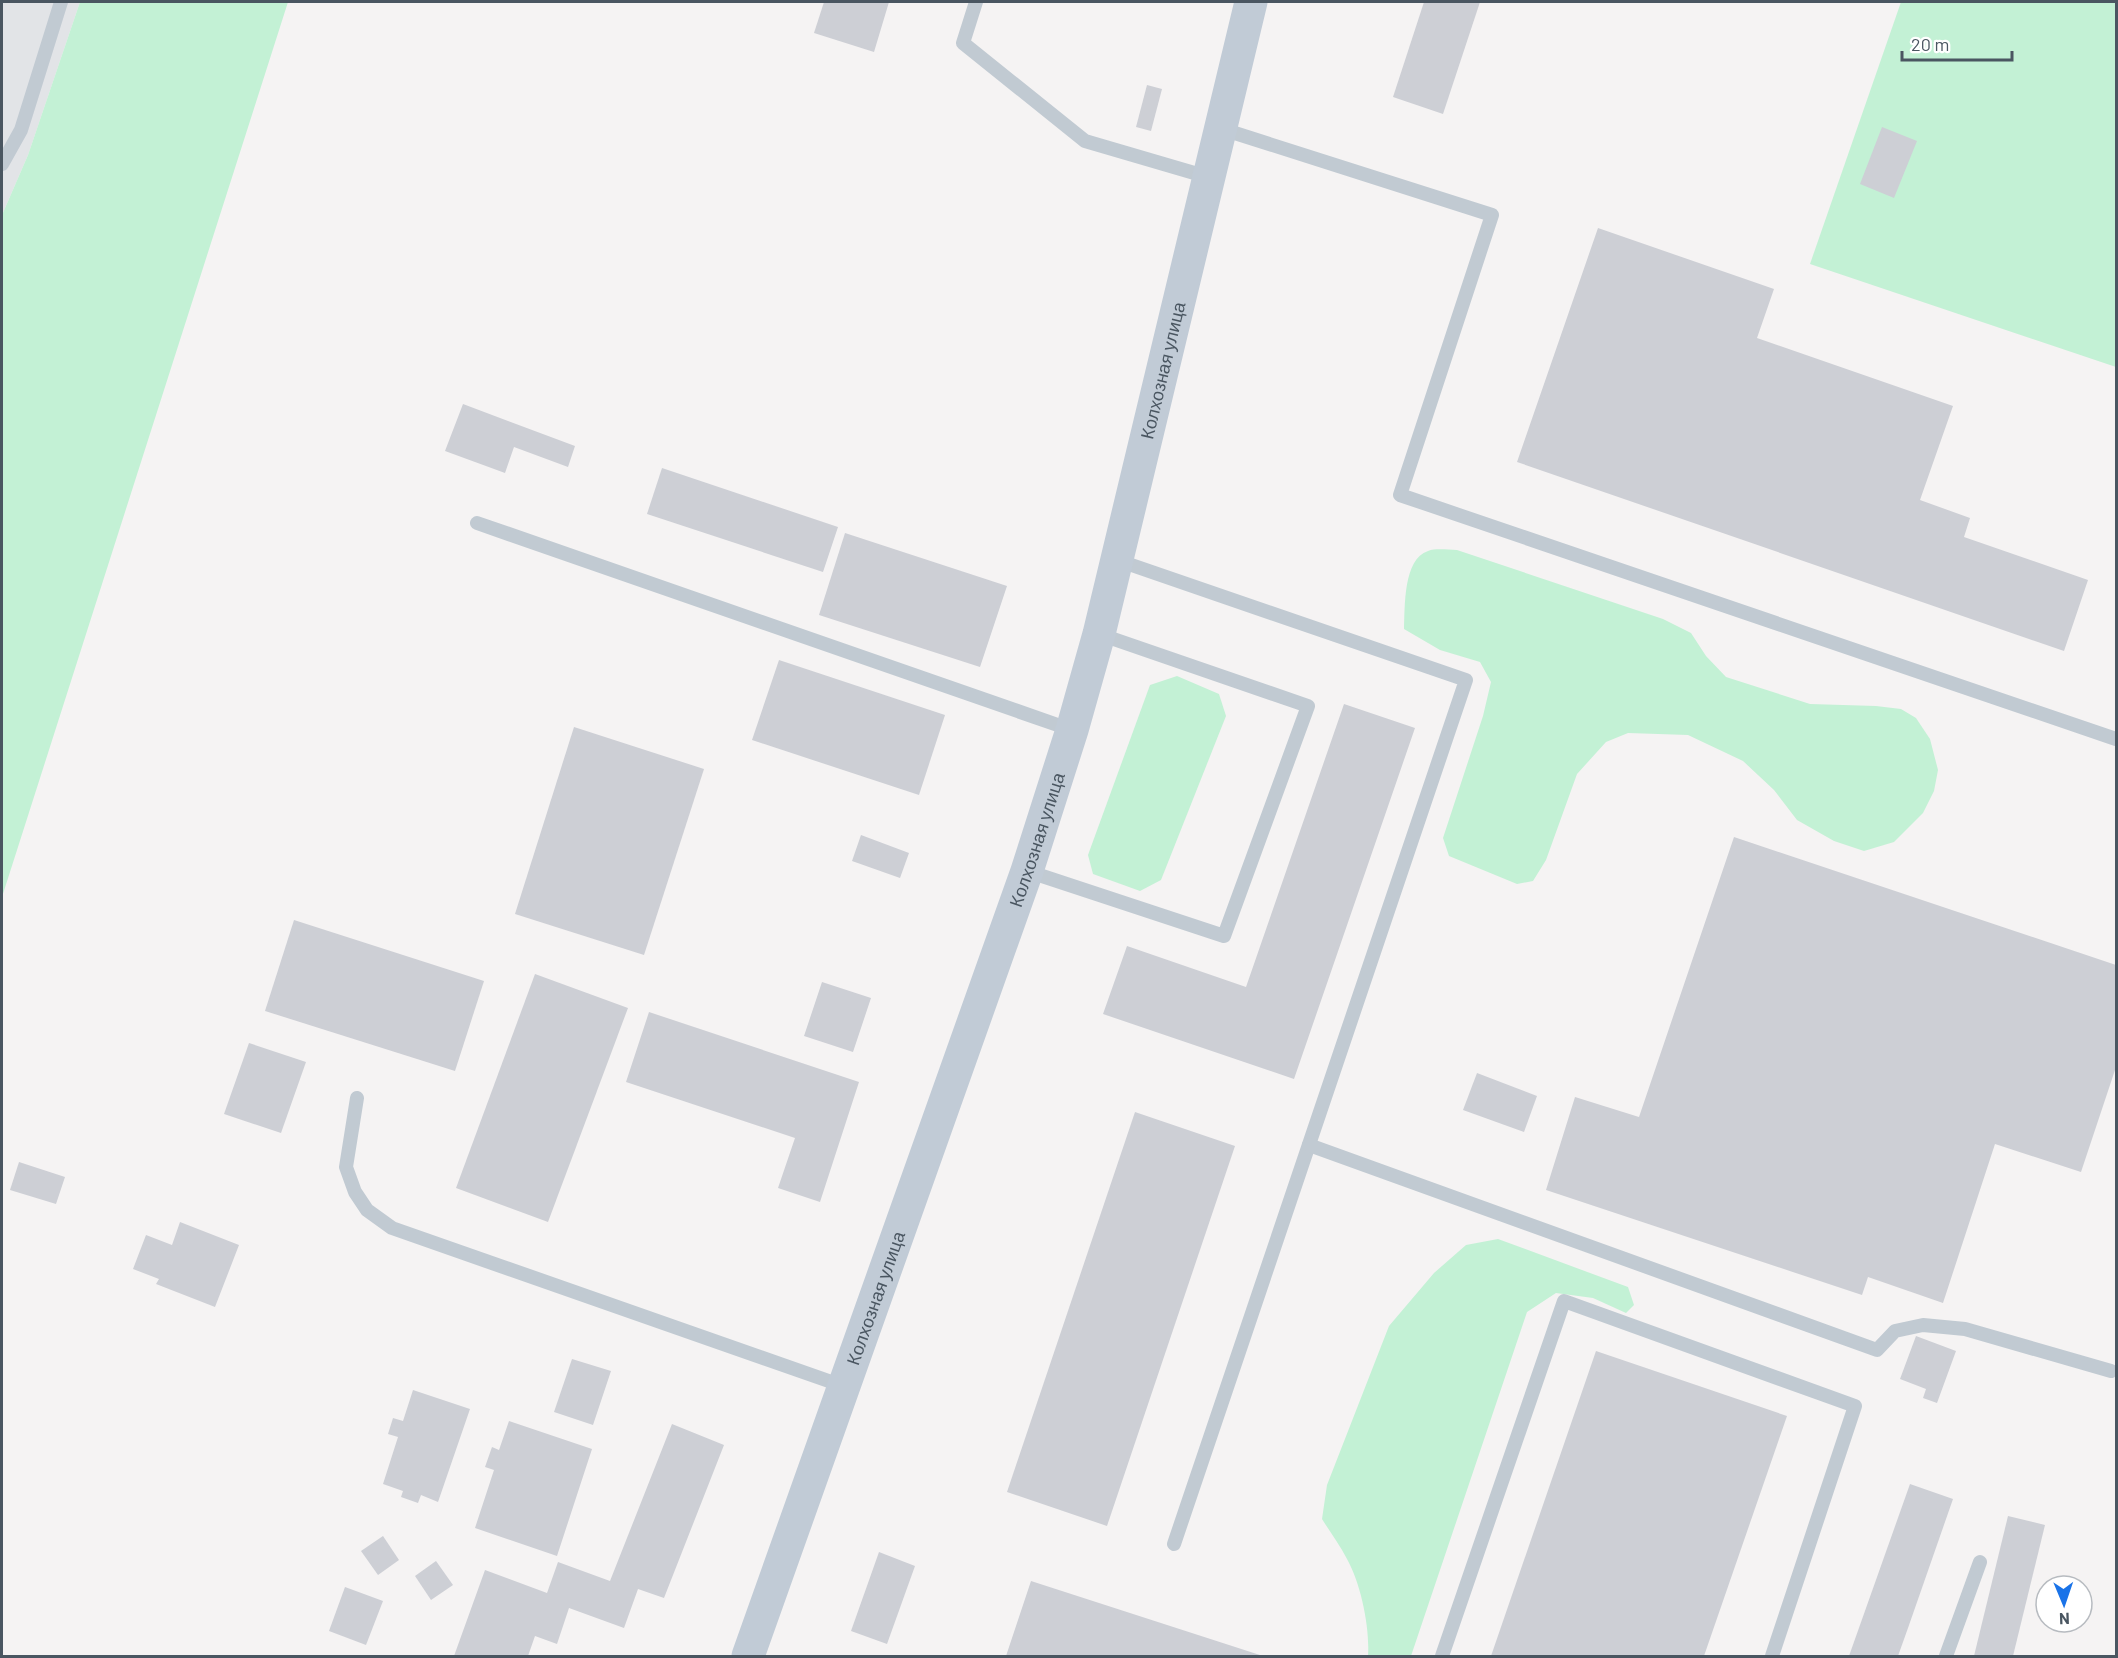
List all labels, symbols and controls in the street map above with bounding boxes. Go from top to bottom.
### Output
scale bar [1902,24,2012,62]
text: 20 m [1911,33,1949,55]
street label: Колхозная улица [1135,299,1190,441]
street label: Колхозная улица [1004,769,1069,910]
street label: Колхозная улица [841,1227,909,1368]
north arrow [2034,1574,2094,1634]
text: N [2059,1610,2070,1629]

